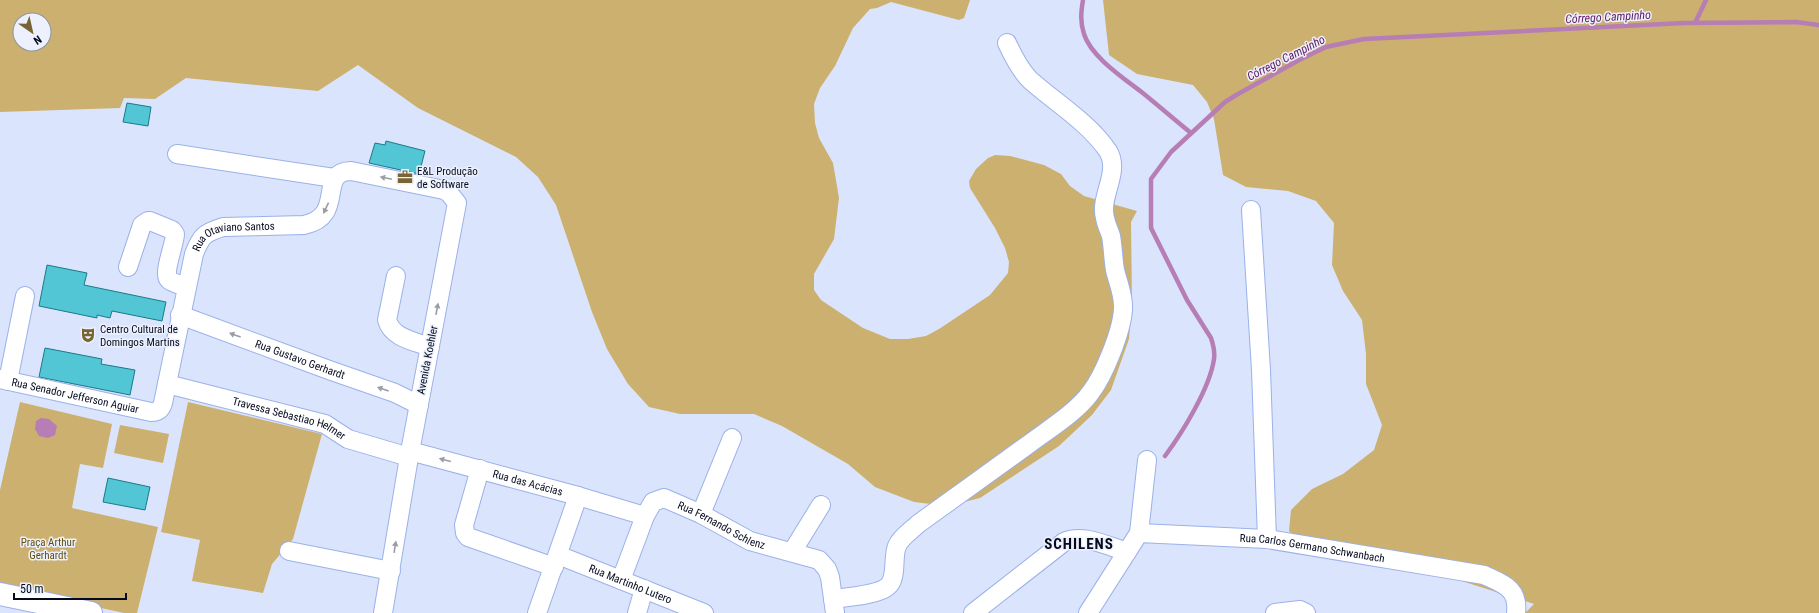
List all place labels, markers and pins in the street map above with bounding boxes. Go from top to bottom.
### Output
place label: E&L Produção de Software [417,165,478,191]
office icon: E&L Produção de Software [396,168,414,186]
place label: Centro Cultural de Domingos Martins [100,323,180,349]
theatre icon: Centro Cultural de Domingos Martins [79,326,97,344]

